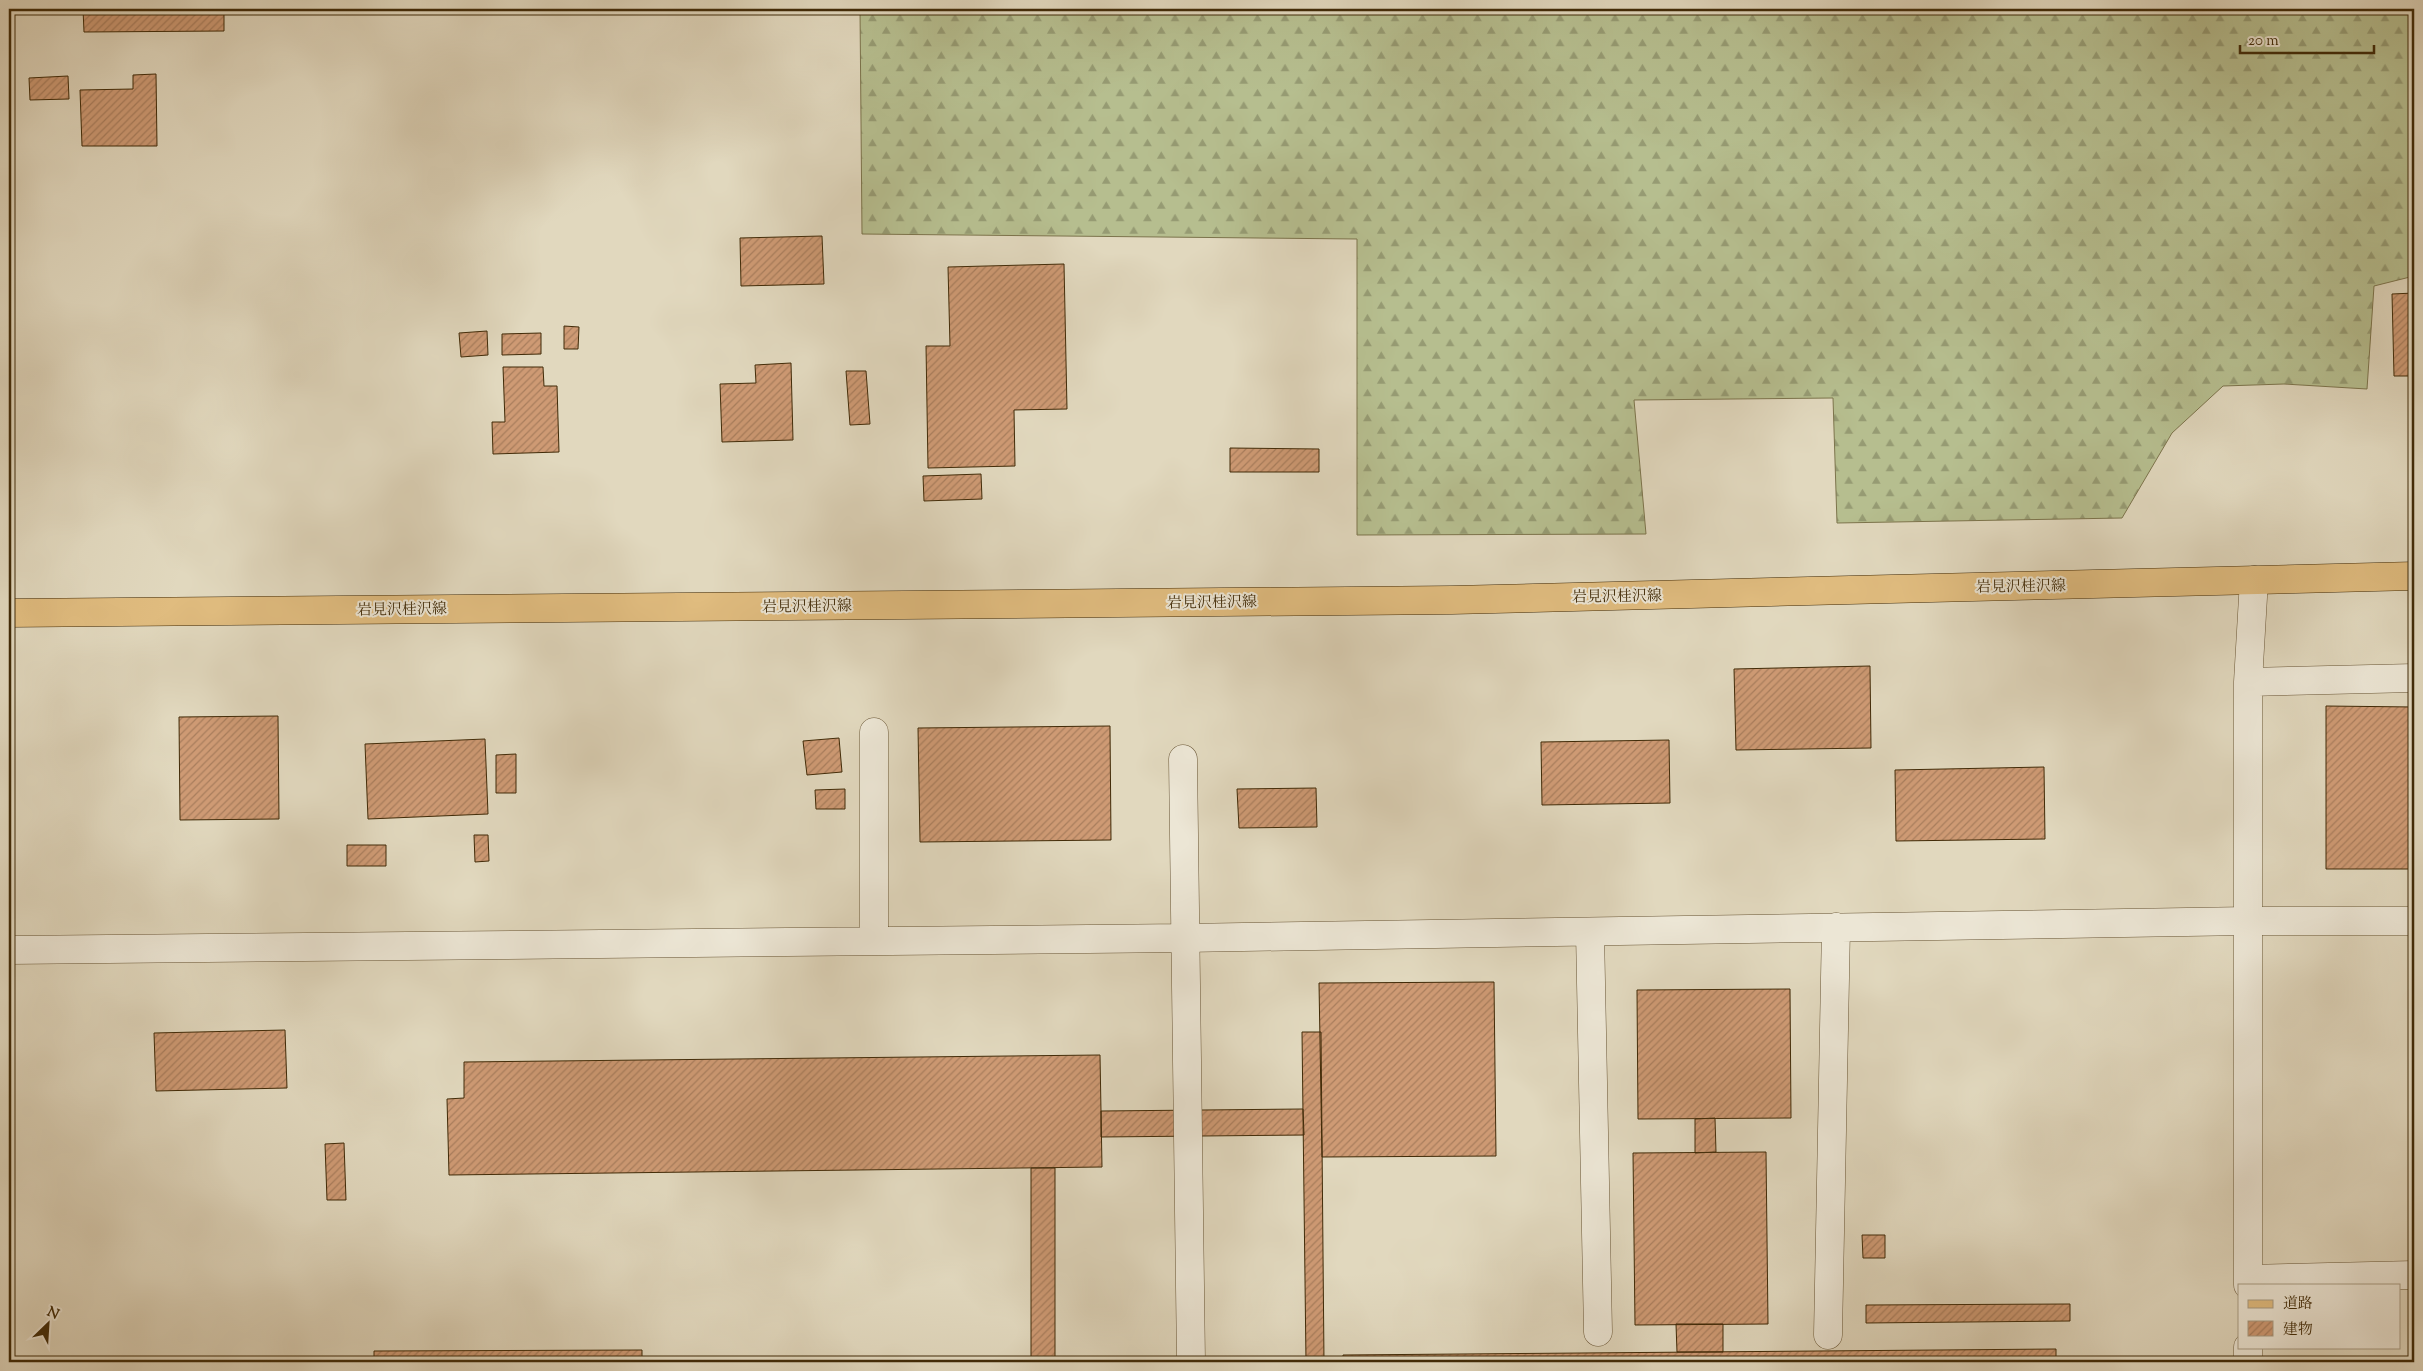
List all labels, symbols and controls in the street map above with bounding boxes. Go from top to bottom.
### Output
scale bar [2240,22,2374,54]
text: 20 m [2248,31,2279,52]
street label: 岩見沢桂沢線 [1976,576,2066,599]
street label: 岩見沢桂沢線 [1572,586,1662,609]
street label: 岩見沢桂沢線 [1167,592,1257,615]
street label: 岩見沢桂沢線 [762,596,852,619]
street label: 岩見沢桂沢線 [357,599,447,622]
legend [2238,1284,2400,1348]
text: 道路 [2283,1294,2313,1315]
north arrow [22,1298,72,1348]
text: N [43,1303,62,1325]
text: 建物 [2283,1320,2313,1341]

